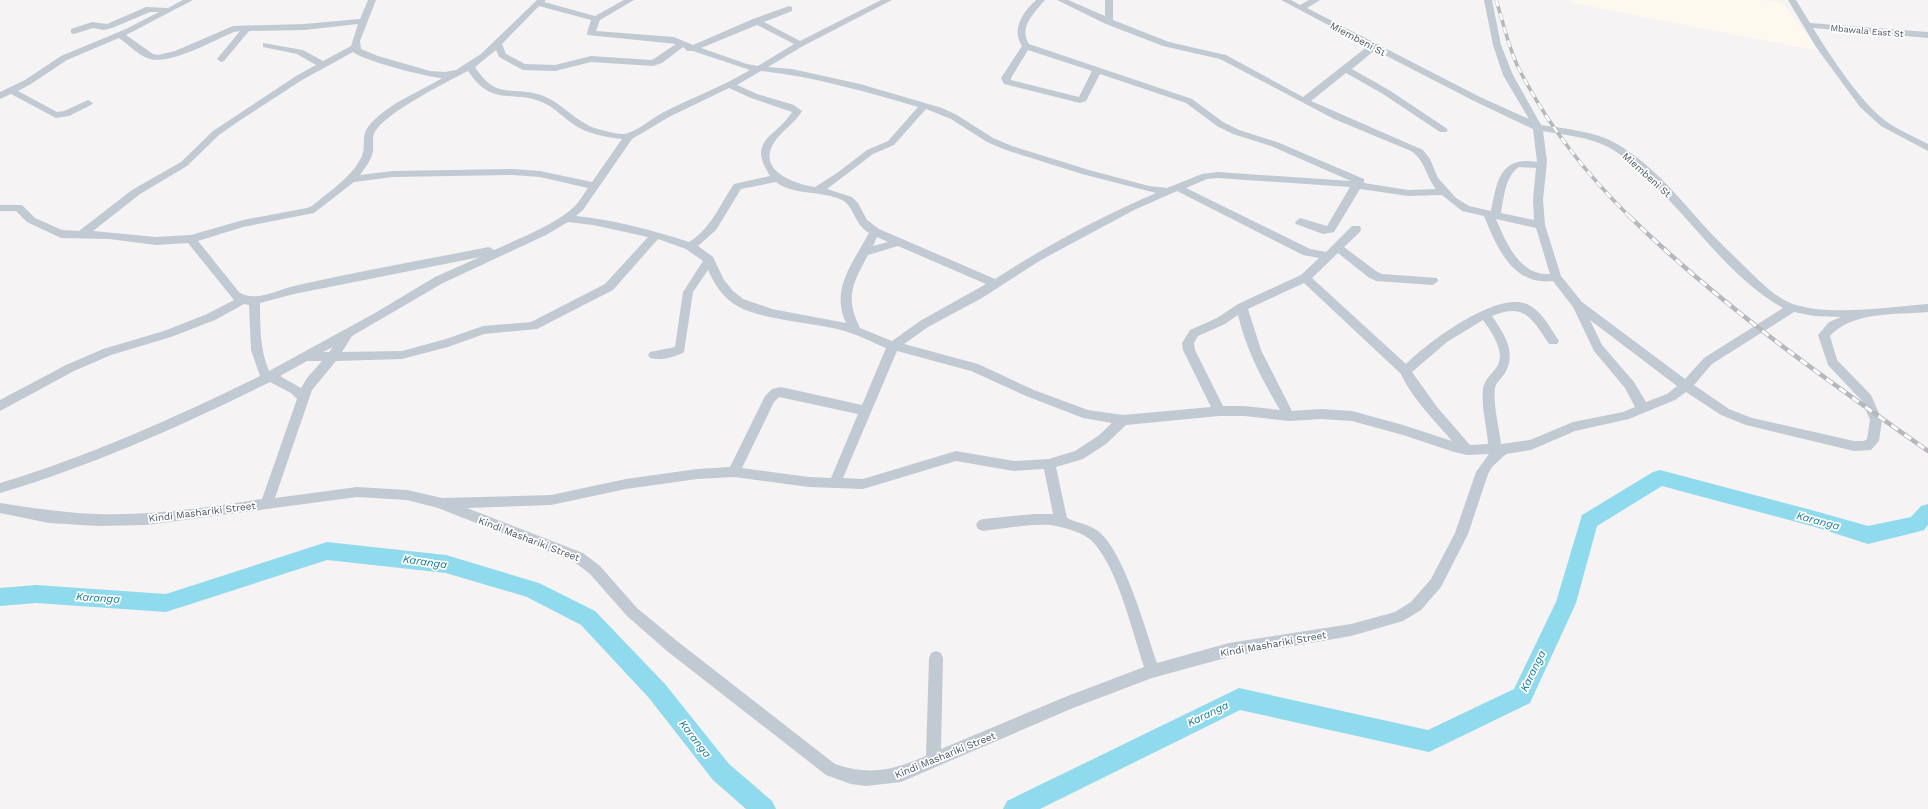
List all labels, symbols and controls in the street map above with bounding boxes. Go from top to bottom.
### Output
street label: Miembeni St [1328,20,1388,59]
street label: Mbawala East St [1830,23,1904,39]
street label: Miembeni St [1621,150,1674,200]
street label: Kindi Mashariki Street [148,500,257,524]
water label: Karanga [1795,509,1841,533]
street label: Kindi Mashariki Street [477,515,582,564]
water label: Karanga [402,552,448,572]
water label: Karanga [75,590,121,606]
street label: Kindi Mashariki Street [1219,629,1328,659]
water label: Karanga [1517,648,1549,694]
water label: Karanga [1185,698,1231,730]
water label: Karanga [676,718,714,761]
street label: Kindi Mashariki Street [893,729,998,780]

